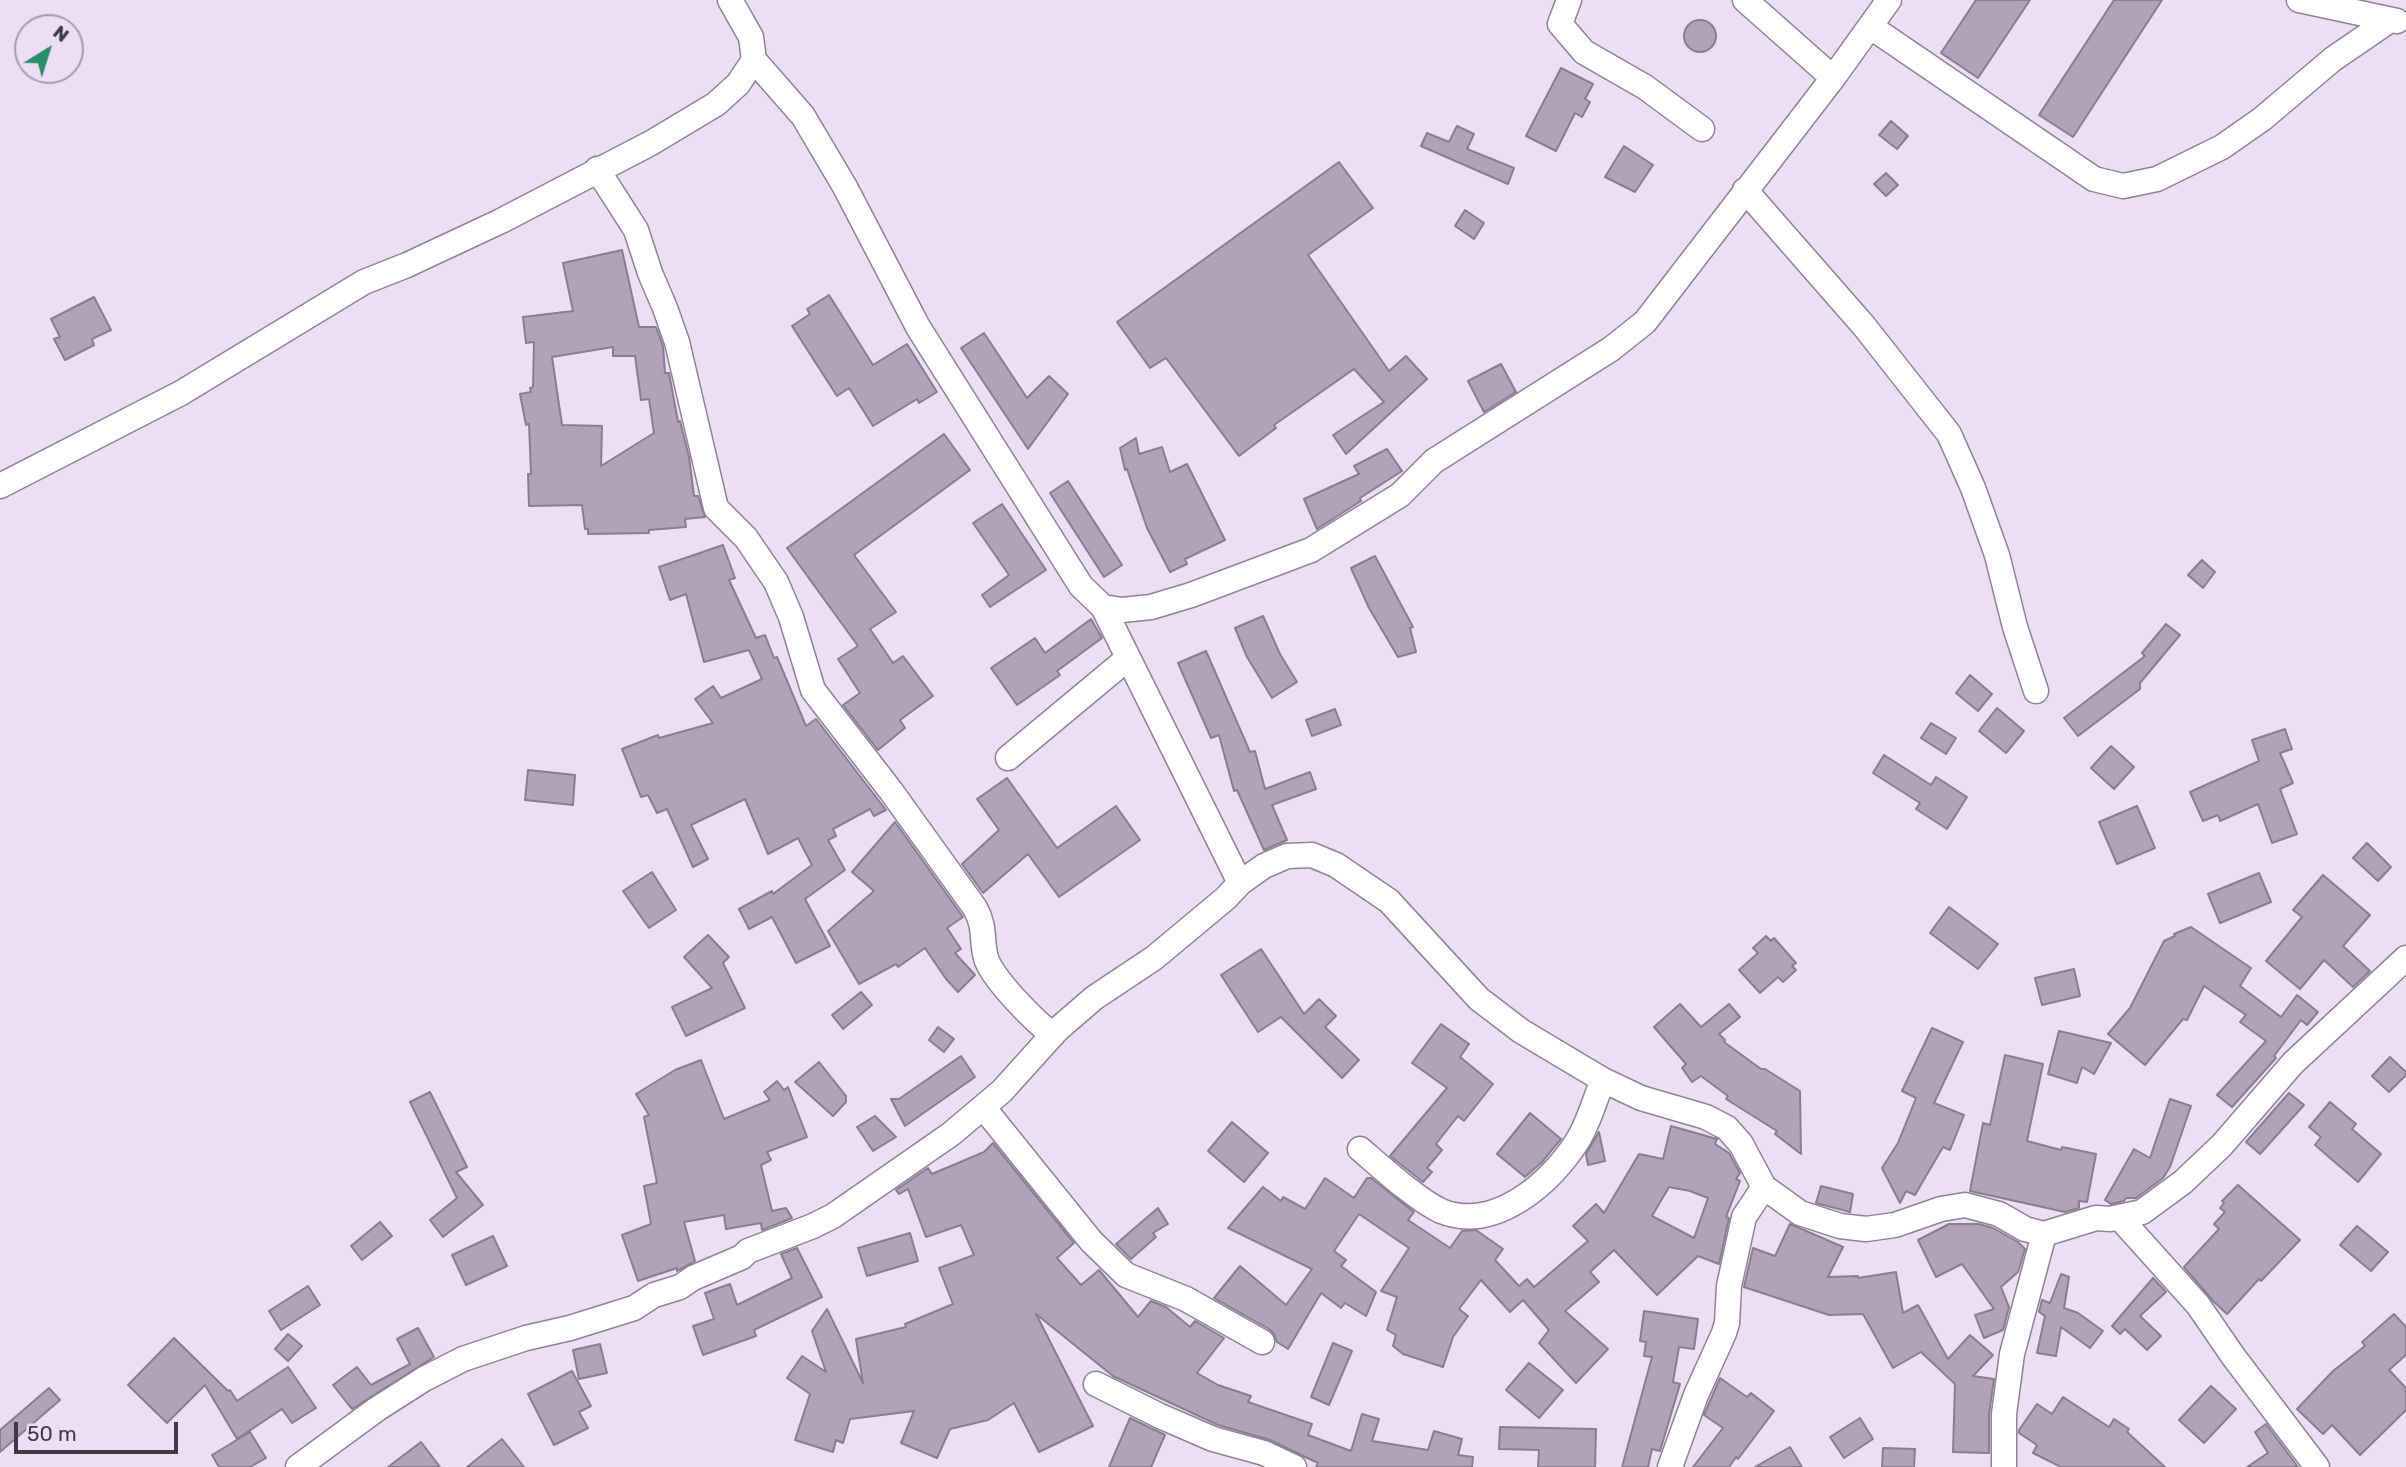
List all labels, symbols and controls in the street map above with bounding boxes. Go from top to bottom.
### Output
north arrow [14,14,84,84]
text: N [49,20,73,47]
scale bar [18,1408,182,1452]
text: 50 m [27,1421,77,1446]

